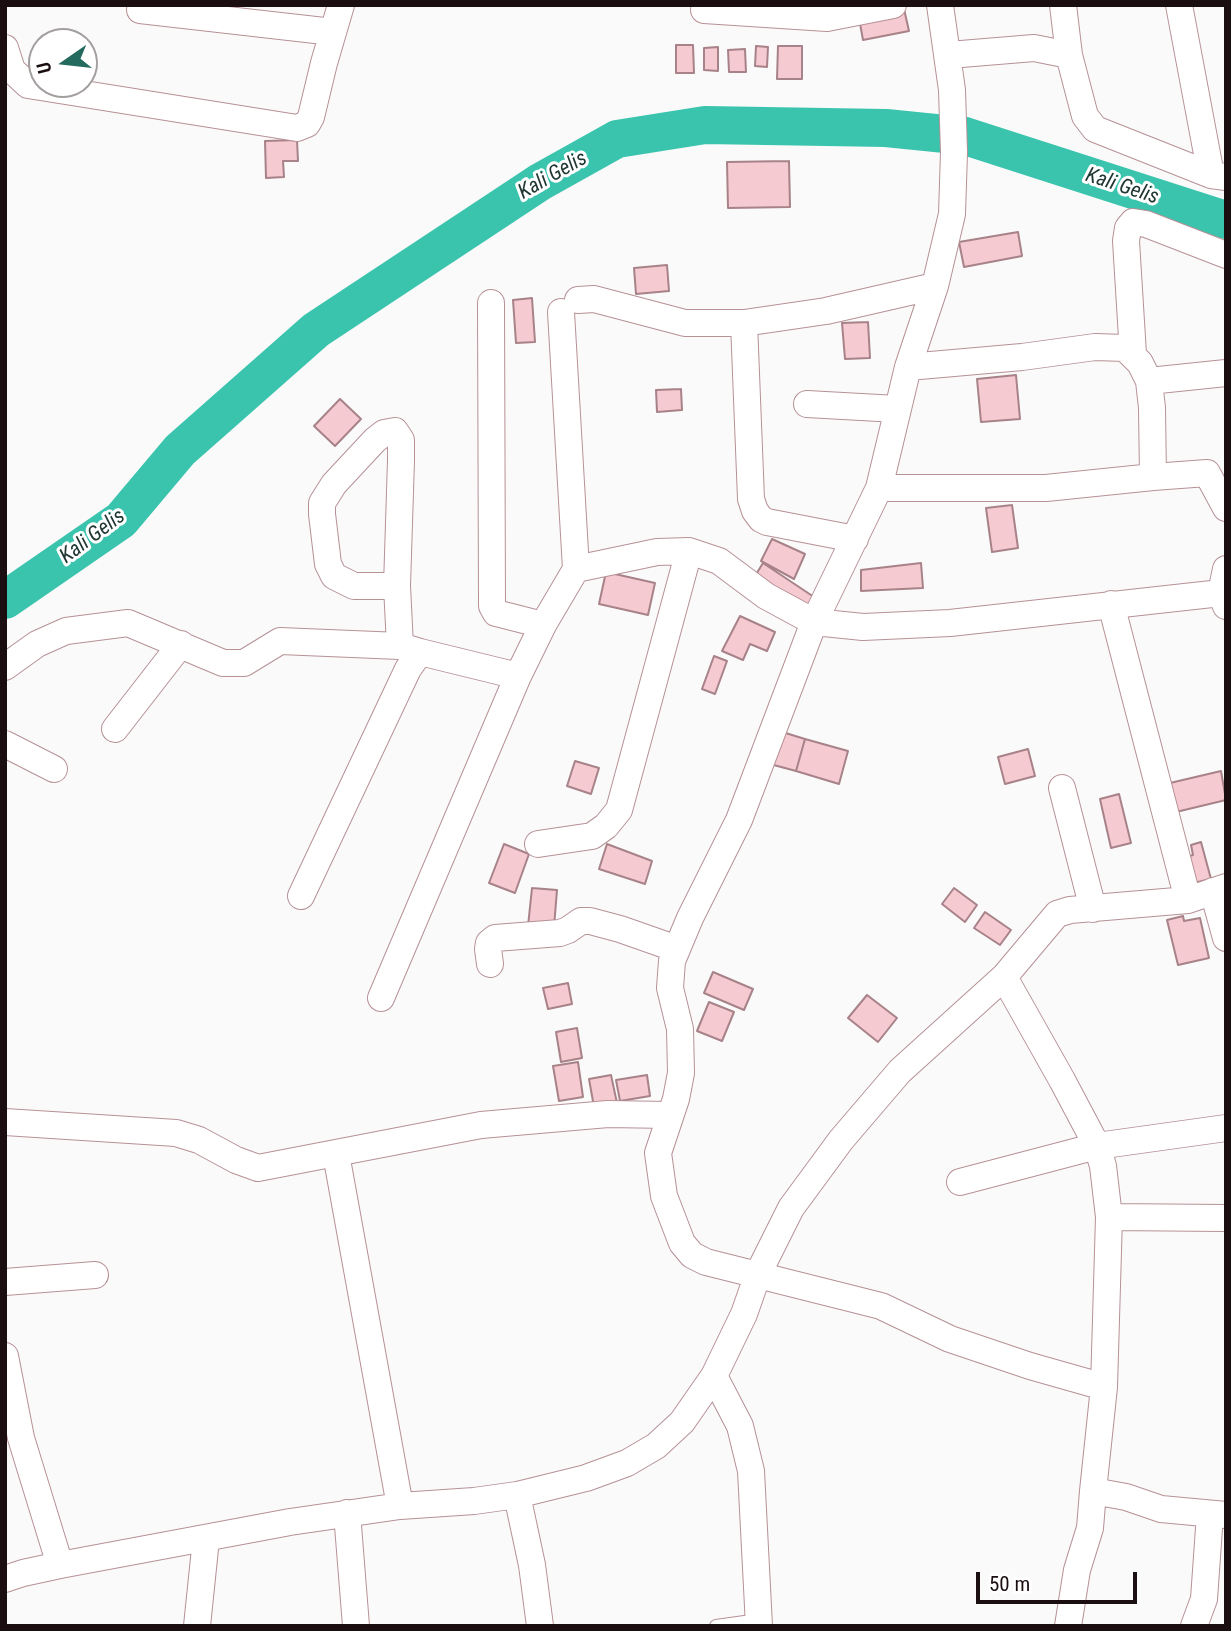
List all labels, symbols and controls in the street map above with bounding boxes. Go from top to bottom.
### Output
north arrow [28,28,98,98]
text: U [32,60,57,76]
water label: Kali Gelis [514,146,592,206]
water label: Kali Gelis [1082,163,1162,211]
water label: Kali Gelis [55,504,131,570]
scale bar [979,1558,1140,1602]
text: 50 m [989,1572,1030,1596]

